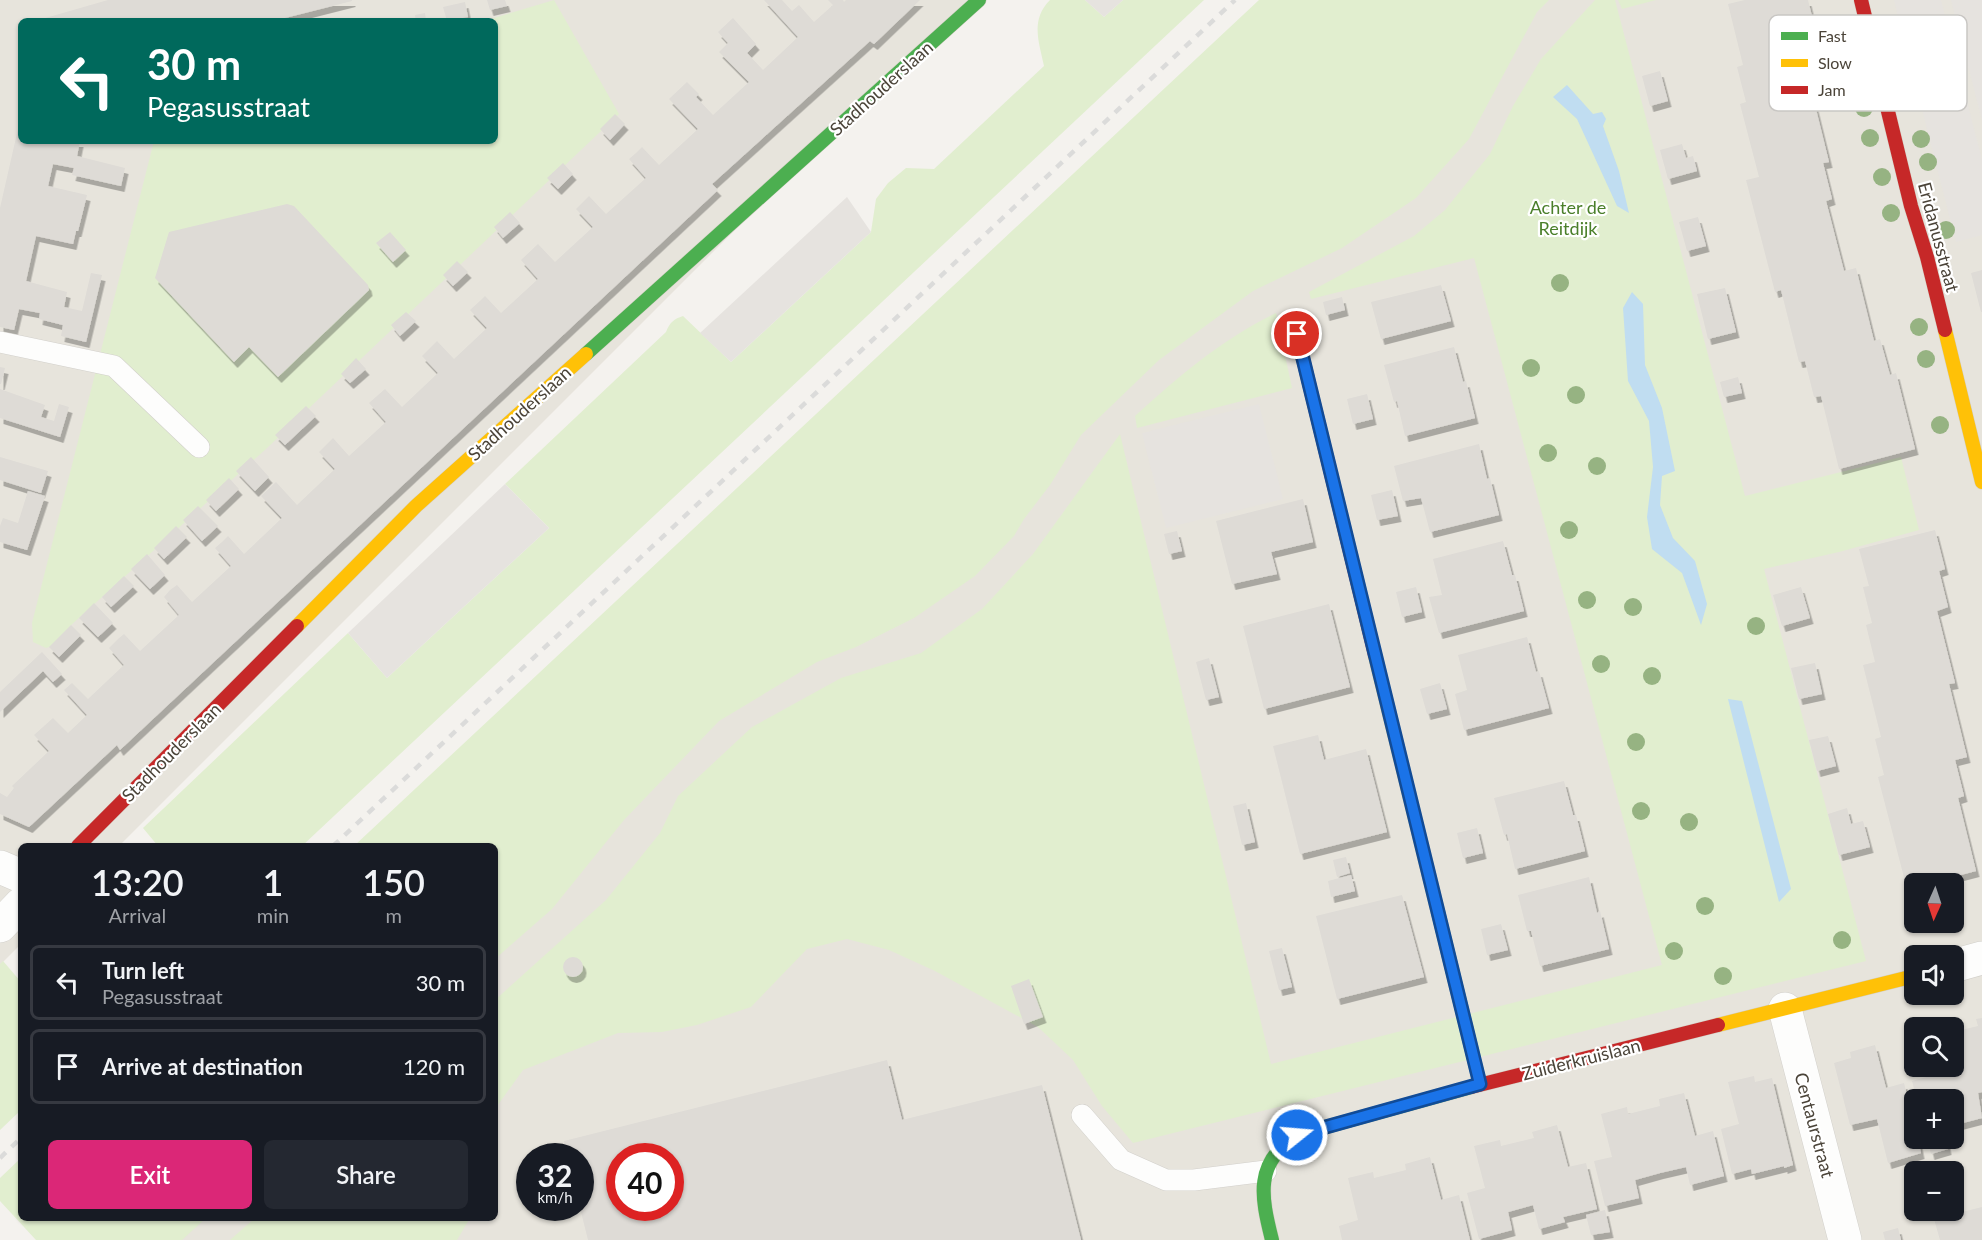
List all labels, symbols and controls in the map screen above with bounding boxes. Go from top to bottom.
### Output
legend [1769,15,1967,111]
text: Fast [1818,26,1847,45]
street label: Stadhouderslaan [825,36,937,140]
text: 30 m [147,39,241,89]
icon: left [48,42,126,120]
text: Slow [1818,53,1852,72]
text: Jam [1818,80,1846,99]
text: Pegasusstraat [147,90,310,123]
street label: Eridanusstraat [1914,180,1964,295]
park label: Achter de Reitdijk [1530,196,1606,239]
pin [1271,308,1322,359]
icon: arrive [1280,317,1313,350]
street label: Stadhouderslaan [463,361,575,465]
street label: Stadhouderslaan [117,698,225,806]
text: 13:20 [91,860,184,904]
text: 1 [263,860,283,904]
text: 150 [362,860,425,904]
north arrow [1904,873,1964,933]
map controls [1904,873,1964,1221]
text: Arrival [109,903,166,927]
text: min [257,903,289,927]
text: m [385,903,402,927]
button: sound [1904,945,1964,1005]
text: Turn left [102,957,184,984]
icon: left [51,966,84,999]
text: 30 m [416,969,465,996]
text: Pegasusstraat [102,984,223,1008]
button: search [1904,1017,1964,1077]
street label: Zuiderkruislaan [1520,1034,1642,1084]
icon: arrive [51,1050,84,1083]
text: Arrive at destination [102,1053,303,1080]
text: 120 m [403,1053,465,1080]
street label: Centaurstraat [1790,1070,1840,1181]
button: + [1904,1089,1964,1149]
position arrow [1265,1103,1329,1167]
button: Exit [48,1140,252,1209]
button: Share [264,1140,468,1209]
speed limit sign: 40 [606,1143,684,1221]
text: 32 [538,1157,572,1193]
button: − [1904,1161,1964,1221]
text: km/h [537,1188,573,1206]

